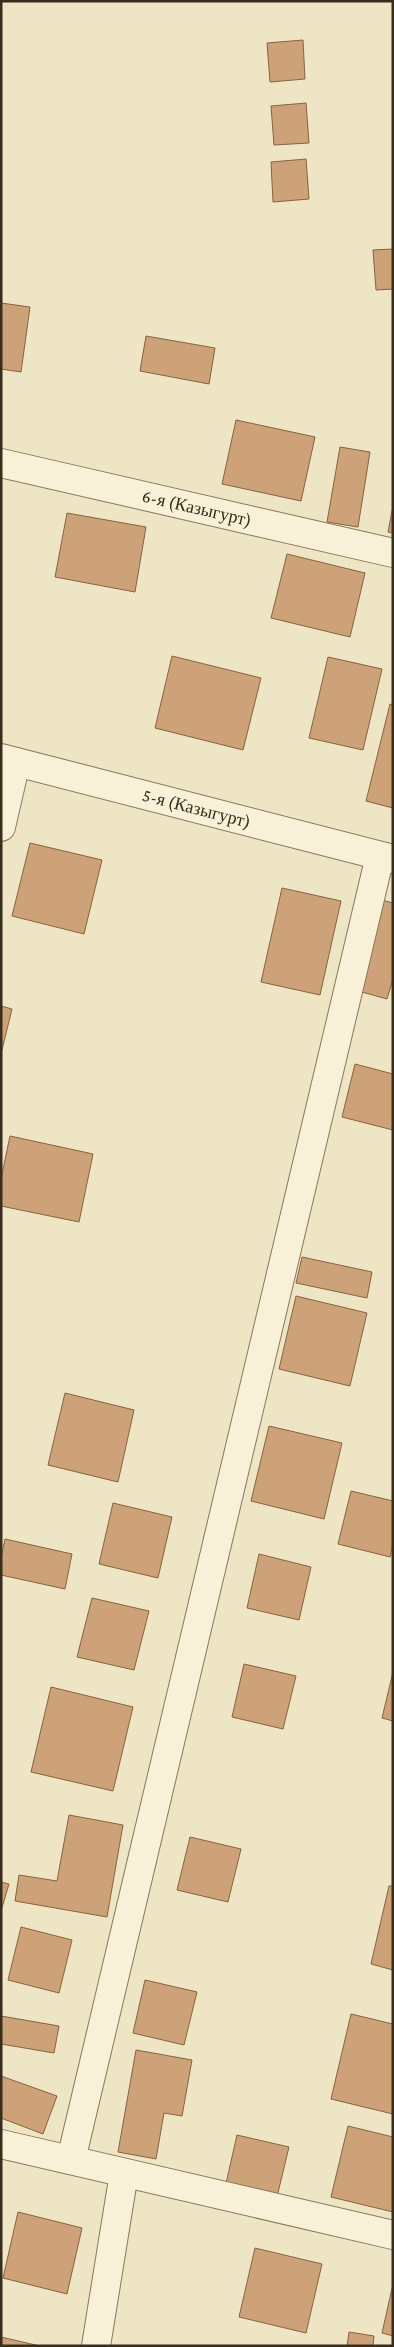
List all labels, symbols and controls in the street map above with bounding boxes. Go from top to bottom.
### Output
street label: 6-я (Казыгурт) [140,486,254,531]
street label: 5-я (Казыгурт) [140,785,253,833]

